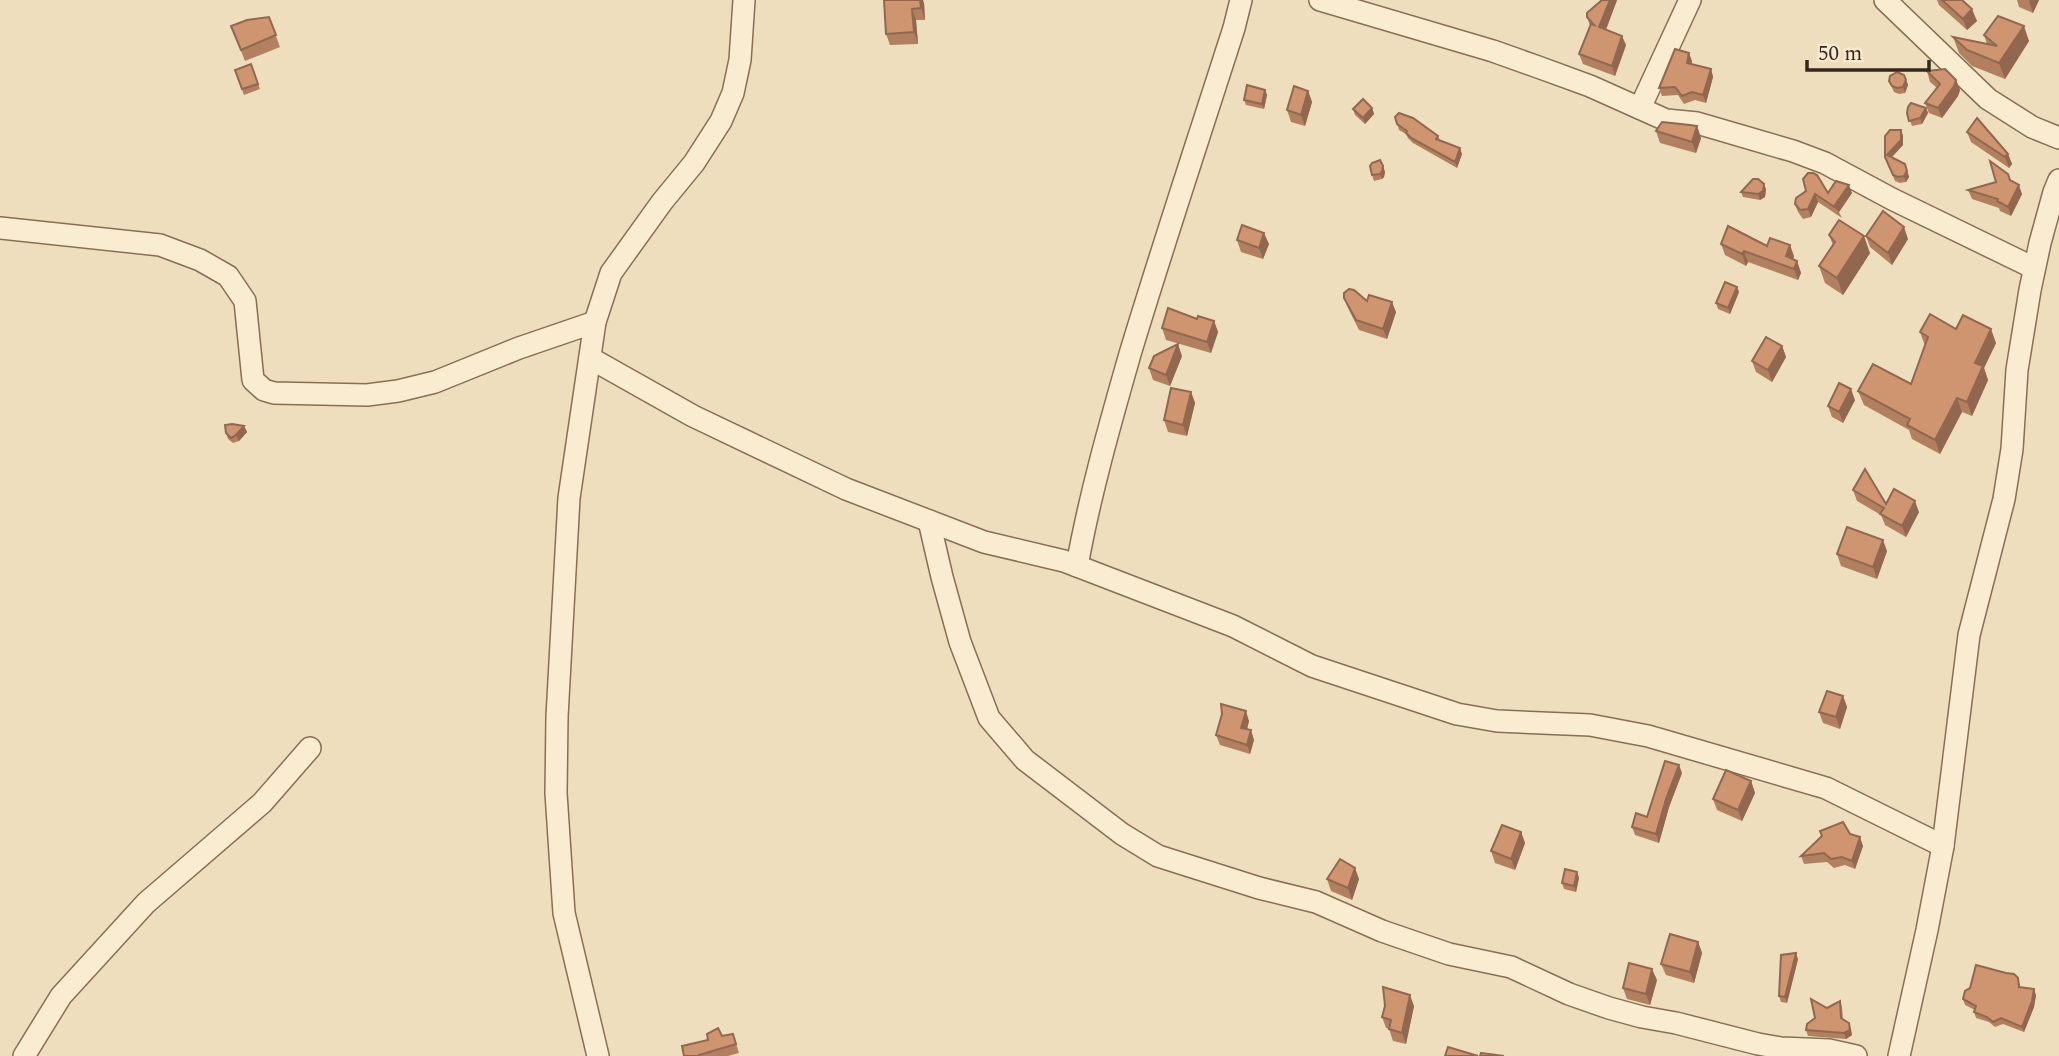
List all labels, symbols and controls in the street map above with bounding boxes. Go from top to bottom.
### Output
scale bar [1807,28,1930,72]
text: 50 m [1818,38,1862,70]

